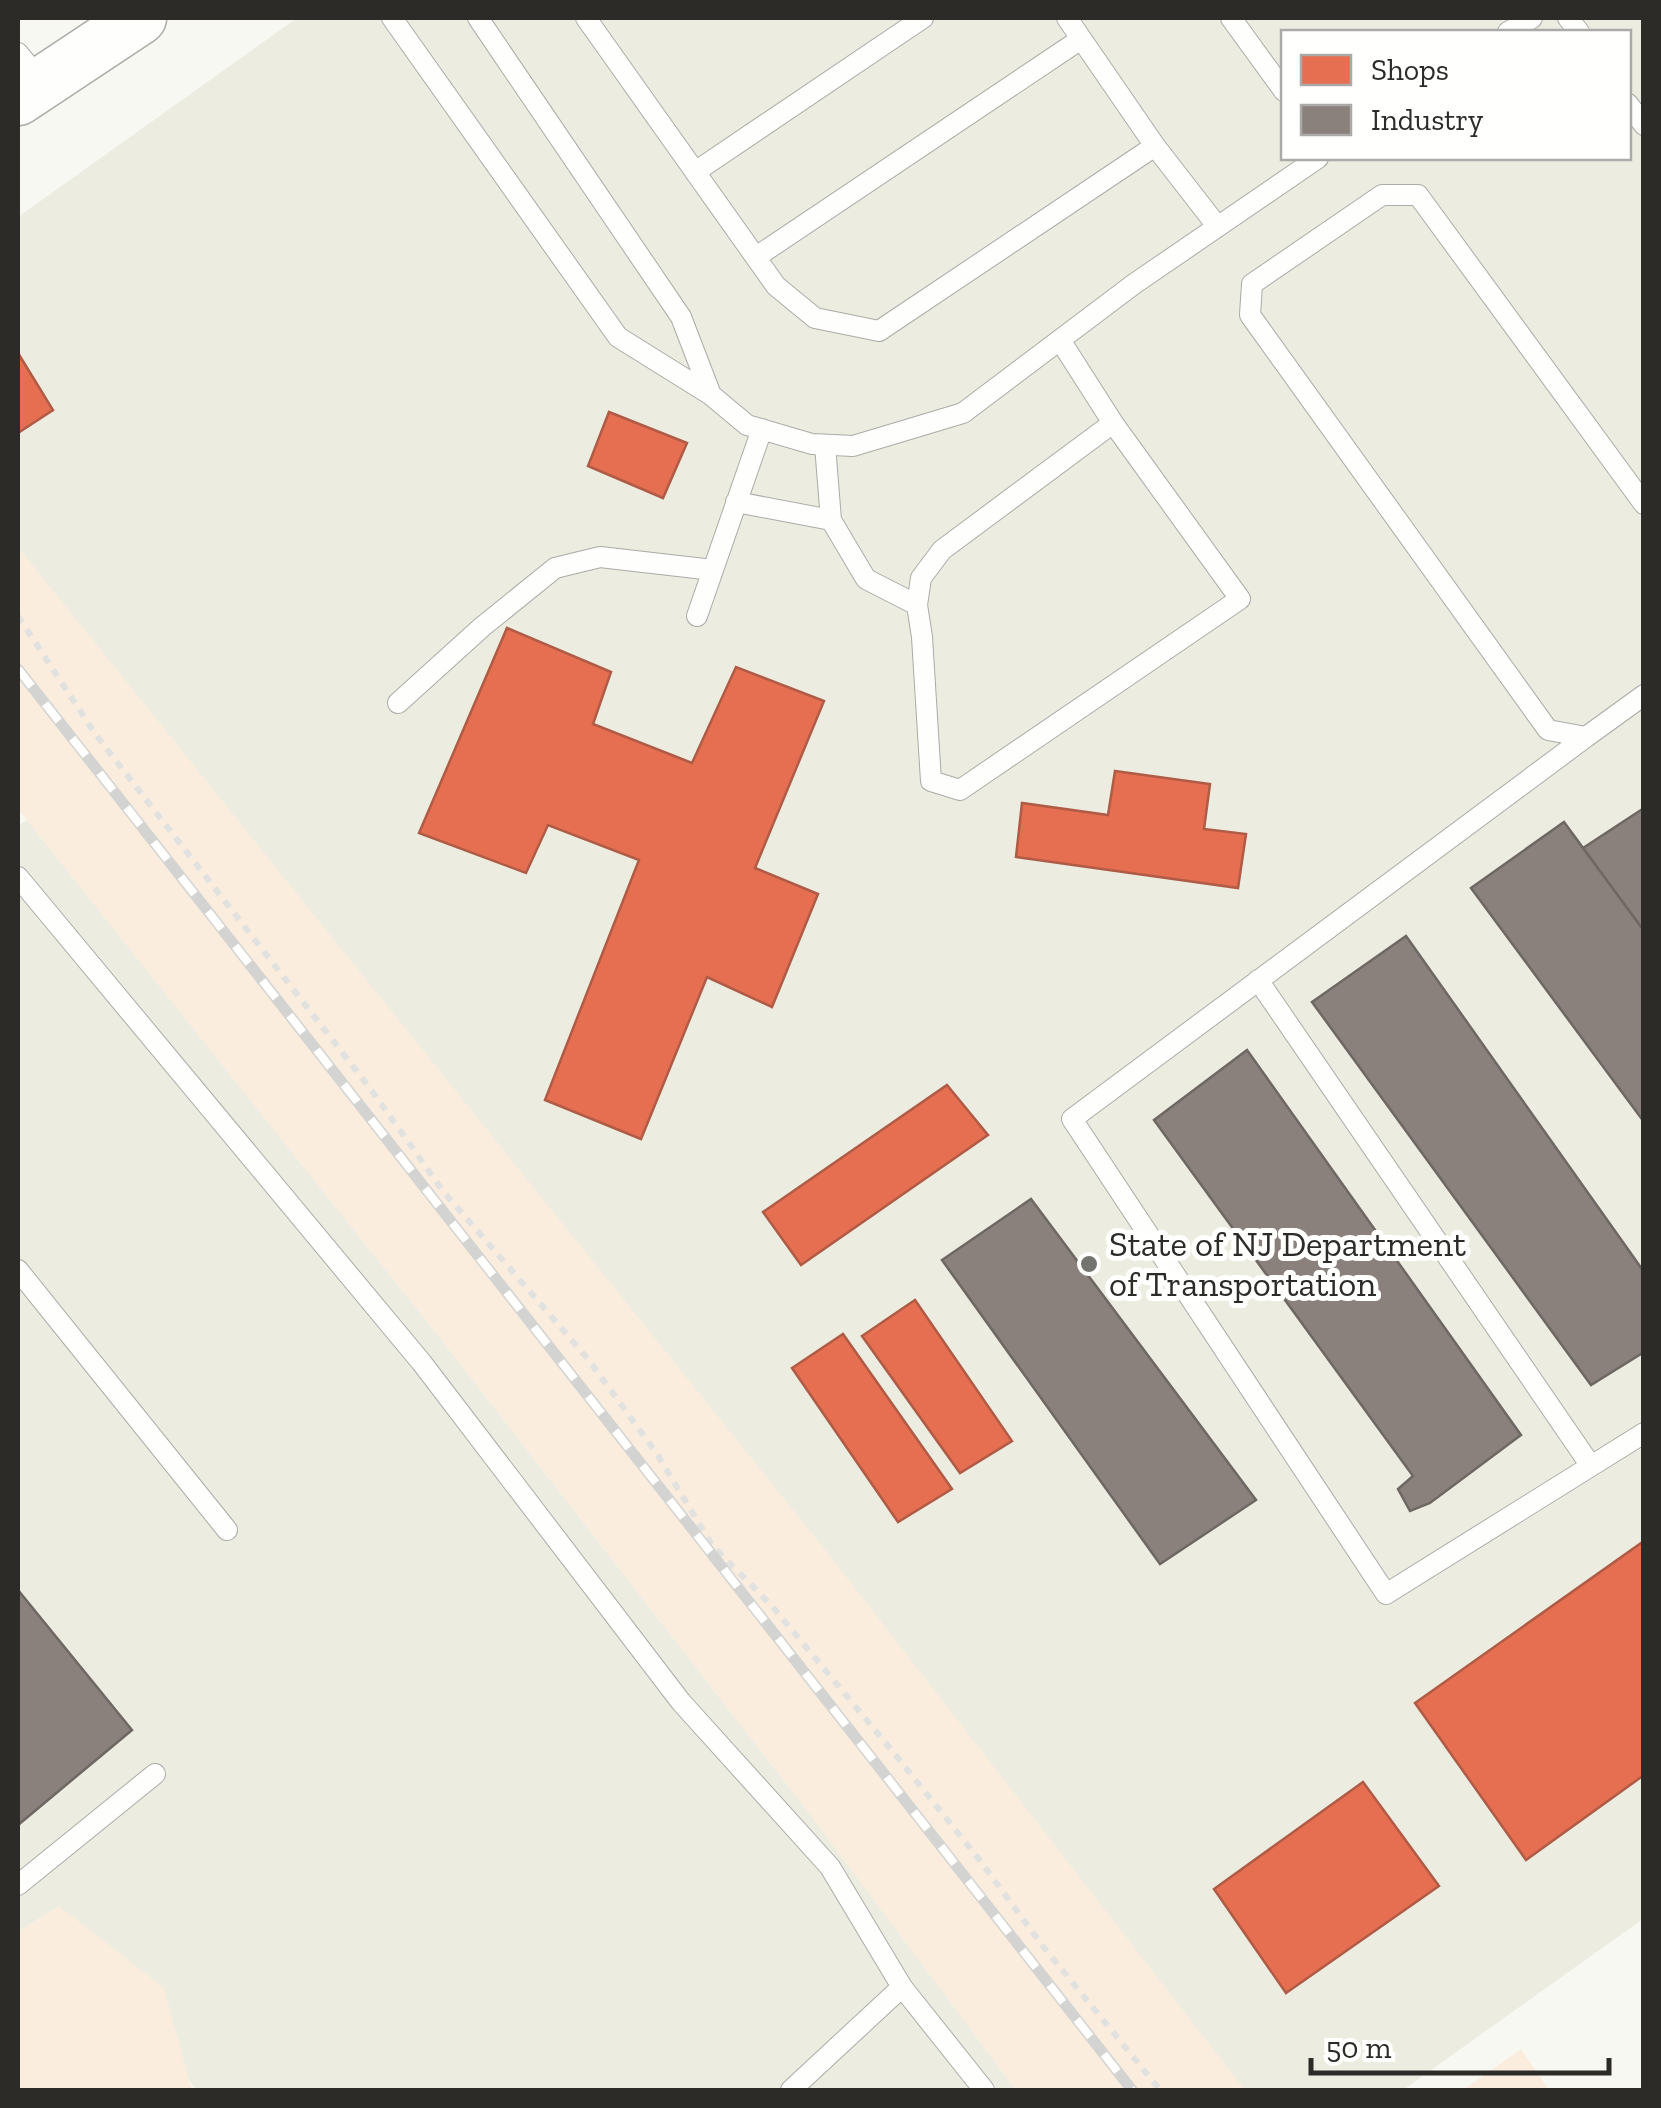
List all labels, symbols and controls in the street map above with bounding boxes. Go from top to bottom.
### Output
legend [1281,30,1631,160]
text: Shops [1371,52,1449,88]
text: Industry [1371,102,1484,138]
place label: State of NJ Department of Transportation [1109,1223,1466,1305]
marker: State of NJ Department of Transportation [1078,1253,1100,1275]
scale bar [1311,2013,1608,2075]
text: 50 m [1326,2030,1391,2066]

